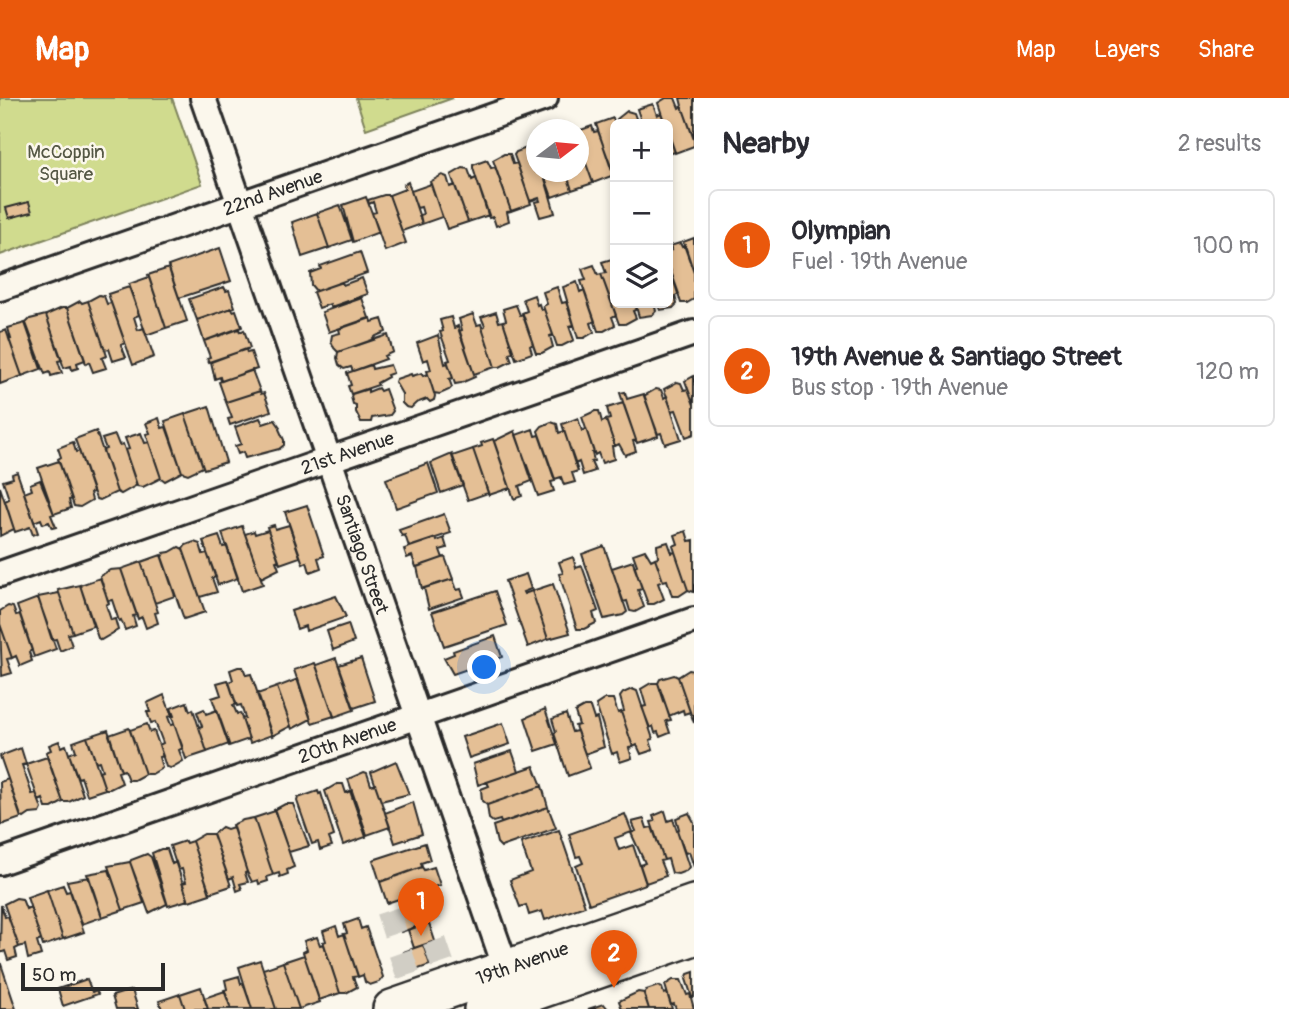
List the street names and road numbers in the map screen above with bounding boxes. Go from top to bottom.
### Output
street label: 22nd Avenue [220,164,326,221]
street label: 21st Avenue [298,426,398,480]
street label: Santiago Street [330,491,394,618]
street label: 20th Avenue [295,712,401,769]
street label: 19th Avenue [473,936,572,991]

